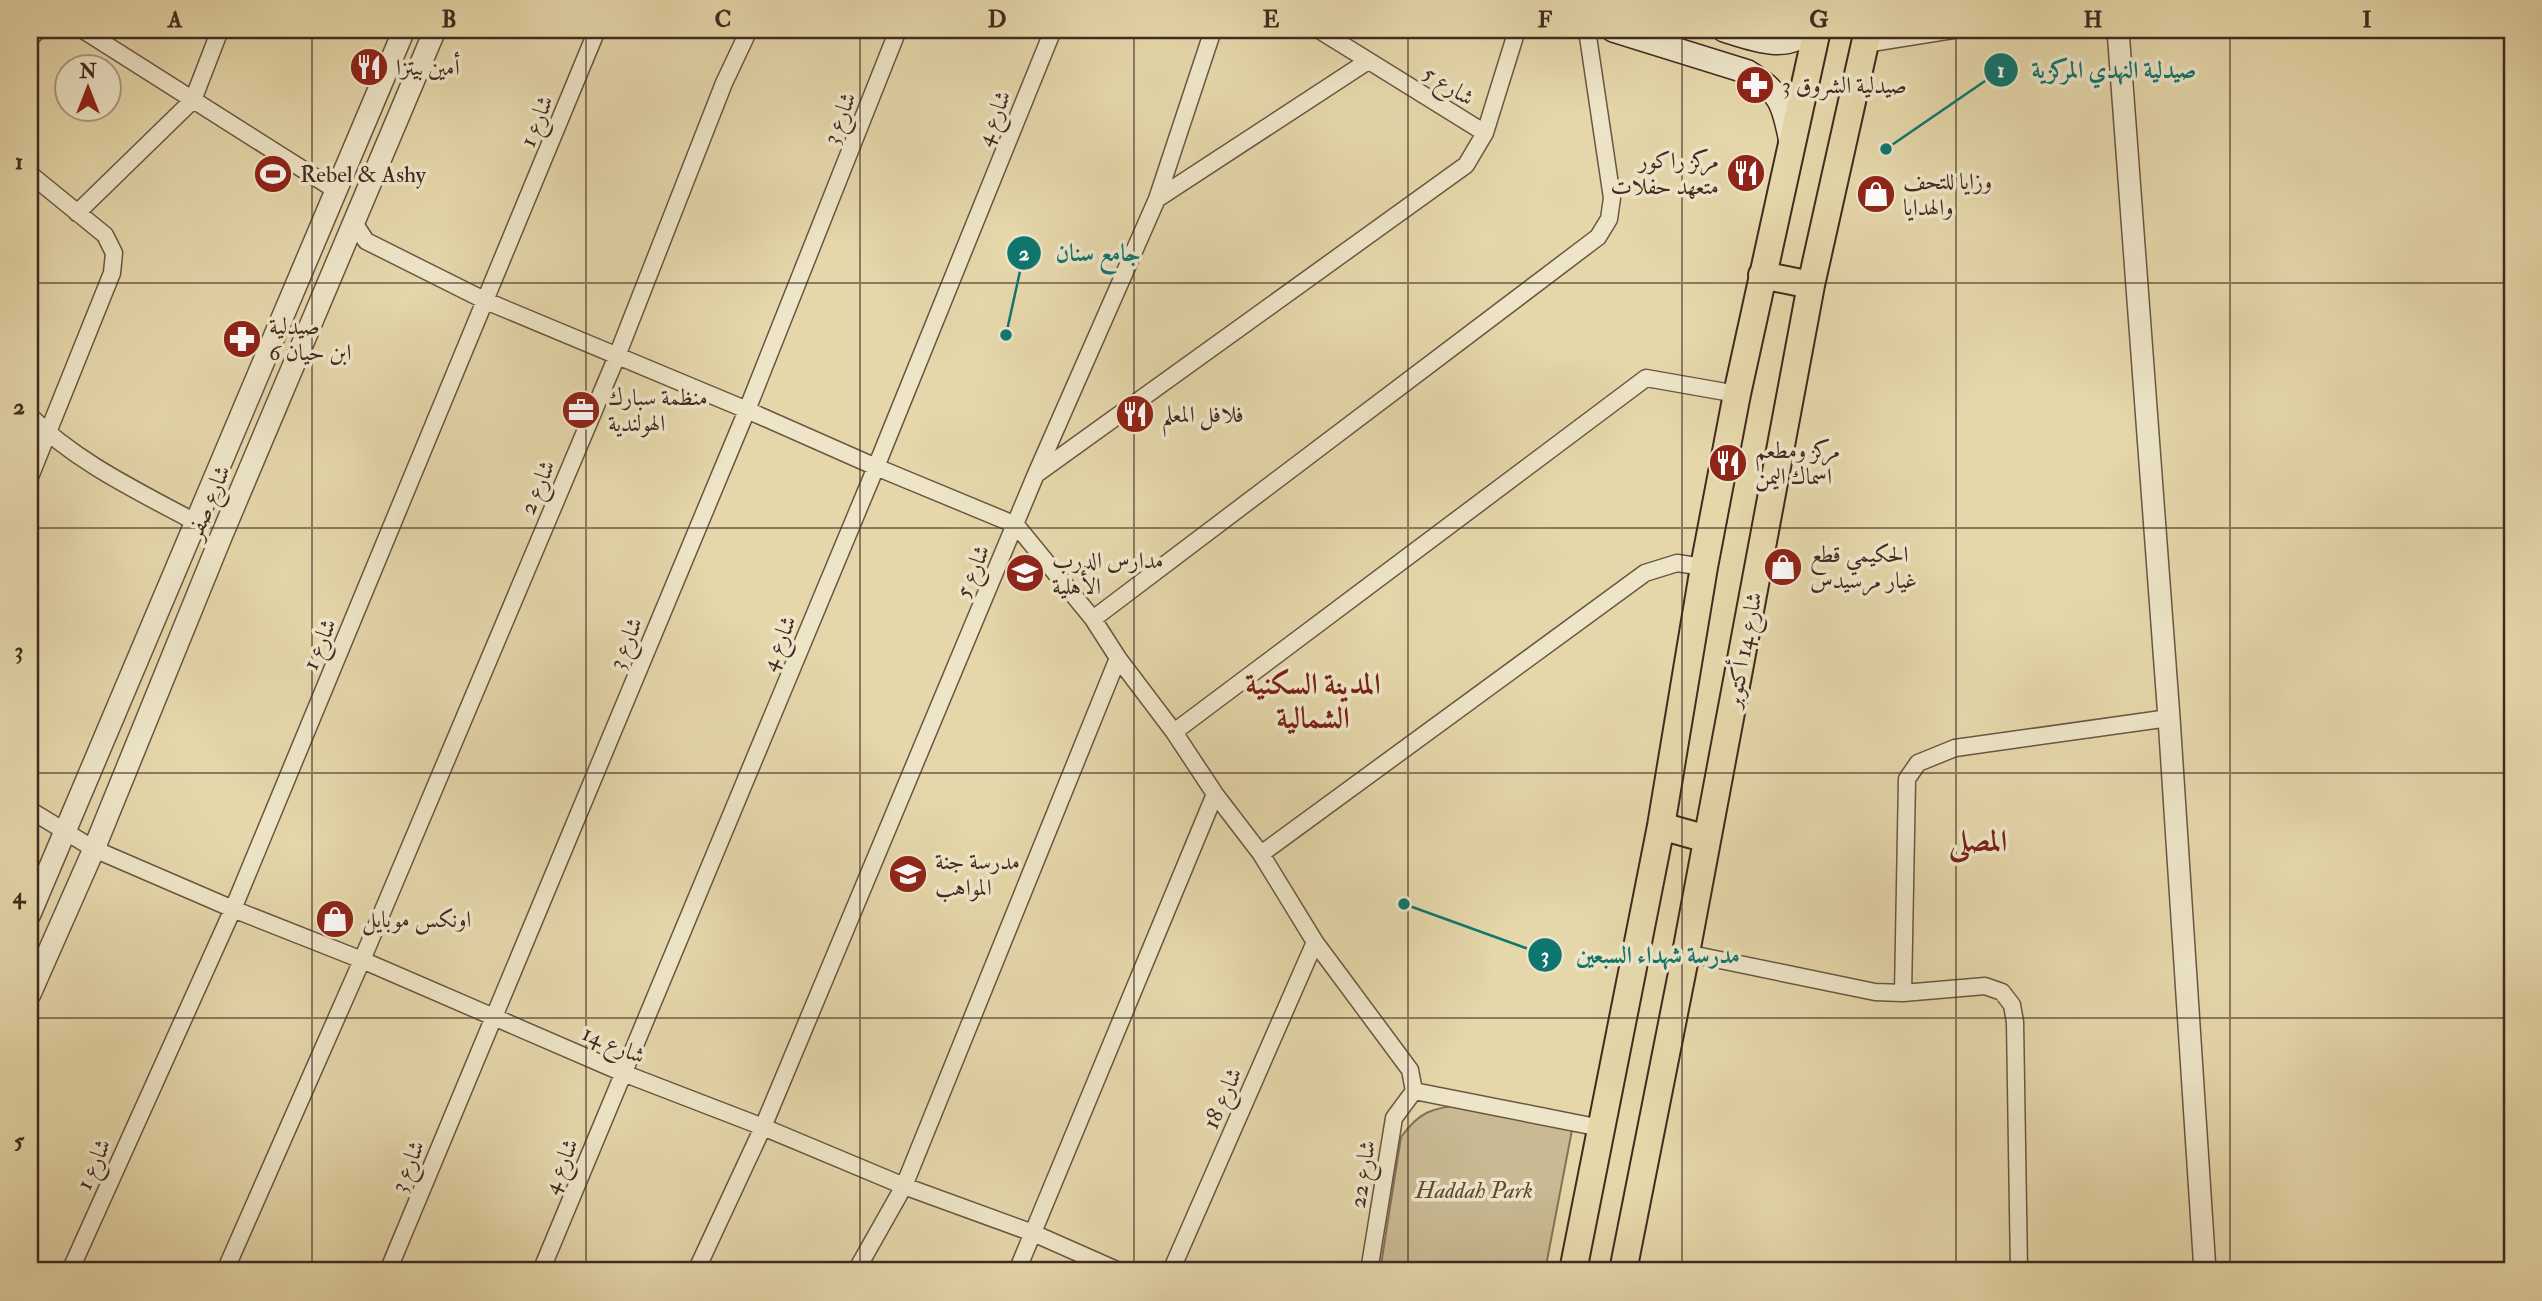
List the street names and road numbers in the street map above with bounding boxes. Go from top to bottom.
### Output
street label: شارع 5 [1415,59,1480,117]
street label: شارع 4 [969,86,1022,152]
street label: شارع 3 [816,88,868,150]
street label: شارع 1 [513,91,564,153]
street label: شارع 2 [513,456,566,521]
street label: شارع صفر [179,461,242,547]
street label: شارع 5 [948,540,1001,604]
street label: شارع 14 أكتوبر [1716,589,1774,713]
street label: شارع 4 [754,611,808,677]
street label: شارع 3 [602,613,654,675]
street label: شارع 1 [296,614,348,676]
street label: شارع 14 [576,1018,650,1075]
street label: شارع 18 [1196,1063,1253,1135]
street label: شارع 1 [69,1134,122,1196]
street label: شارع 4 [536,1134,590,1200]
street label: شارع 3 [384,1136,436,1198]
street label: شارع 22 [1343,1138,1387,1211]

